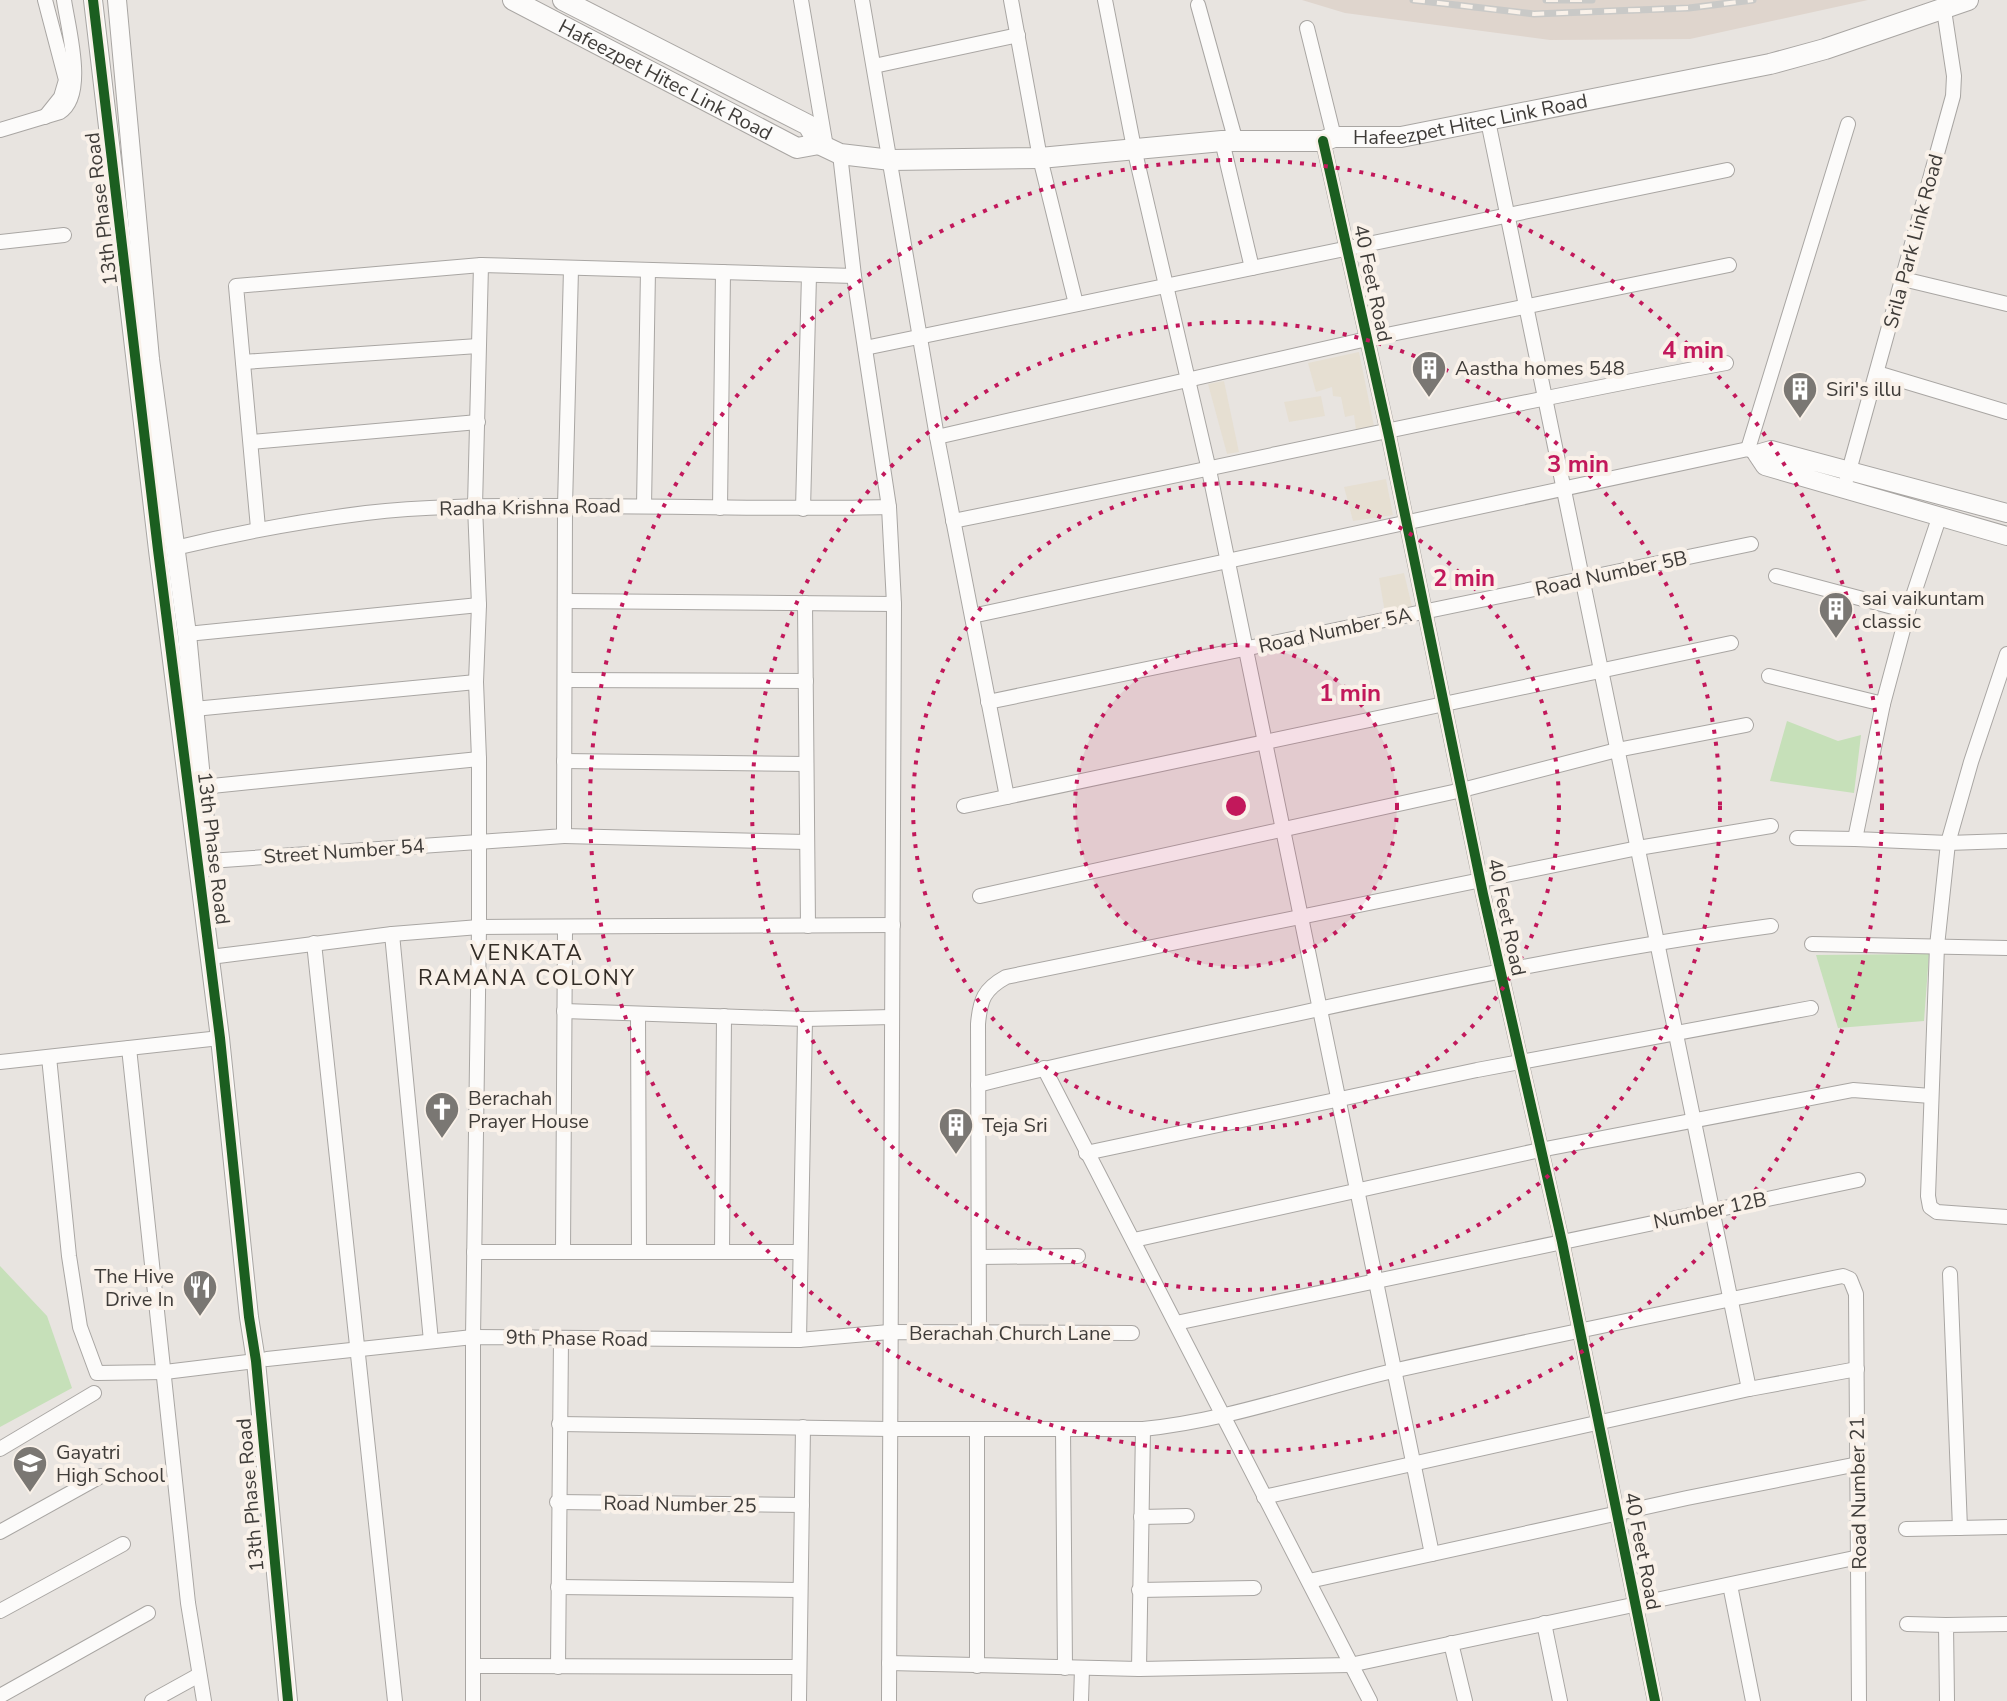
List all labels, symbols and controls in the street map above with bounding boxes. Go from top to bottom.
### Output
street label: Hafeezpet Hitec Link Road [554,13,777,147]
street label: Hafeezpet Hitec Link Road [1353,87,1590,152]
street label: 13th Phase Road [79,131,124,287]
street label: Srila Park Link Road [1877,151,1950,331]
street label: 40 Feet Road [1347,222,1398,344]
text: 4 min [1662,334,1724,366]
building icon: Aastha homes 548 [1410,349,1448,399]
place label: Aastha homes 548 [1455,355,1625,382]
building icon: Siri's illu [1781,370,1819,420]
place label: Siri's illu [1826,376,1902,403]
text: 3 min [1547,448,1609,480]
street label: Radha Krishna Road [439,492,621,523]
street label: Road Number 5B [1533,544,1690,603]
text: 2 min [1433,562,1495,594]
place label: sai vaikuntam classic [1862,585,1985,635]
building icon: sai vaikuntam classic [1817,590,1855,640]
street label: Road Number 5A [1256,601,1415,660]
text: 1 min [1319,677,1381,709]
street label: 13th Phase Road [191,770,236,926]
centre of rings [1222,792,1250,820]
street label: Street Number 54 [263,832,426,871]
street label: 40 Feet Road [1481,856,1532,978]
district label: VENKATA RAMANA COLONY [418,938,636,993]
place label: Berachah Prayer House [468,1085,589,1135]
church icon: Berachah Prayer House [423,1090,461,1140]
building icon: Teja Sri [937,1106,975,1156]
place label: Teja Sri [982,1112,1048,1139]
street label: Number 12B [1651,1185,1769,1236]
place label: The Hive Drive In [94,1263,174,1313]
restaurant icon: The Hive Drive In [181,1268,219,1318]
street label: Berachah Church Lane [909,1320,1111,1347]
street label: 9th Phase Road [506,1324,648,1353]
street label: Road Number 21 [1844,1416,1873,1570]
street label: 13th Phase Road [230,1417,271,1573]
place label: Gayatri High School [56,1439,165,1489]
school or university icon: Gayatri High School [11,1444,49,1494]
street label: Road Number 25 [603,1490,757,1519]
street label: 40 Feet Road [1618,1490,1667,1612]

